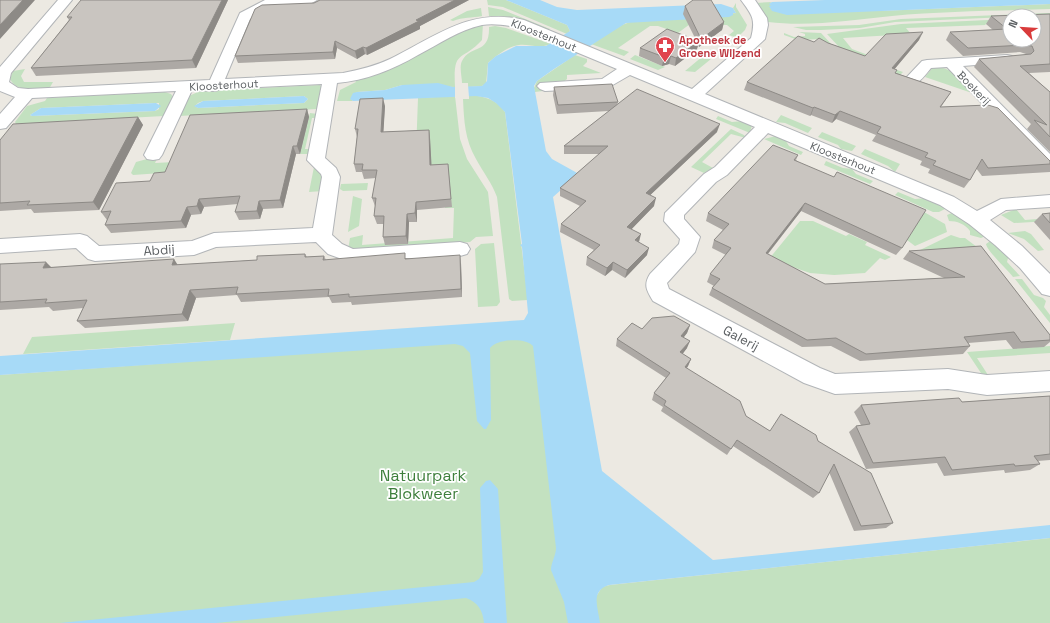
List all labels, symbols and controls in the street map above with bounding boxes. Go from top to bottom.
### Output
north arrow [1002,8,1042,48]
street label: Kloosterhout [509,15,579,55]
text: N [1005,17,1021,30]
place label: Apotheek de Groene Wijzend [679,33,761,60]
pharmacy icon: Apotheek de Groene Wijzend [654,35,676,63]
street label: Boekerij [954,68,994,108]
street label: Kloosterhout [189,76,259,94]
street label: Kloosterhout [808,138,878,178]
street label: Abdij [143,240,175,260]
street label: Galerij [720,322,762,354]
park label: Natuurpark Blokweer [380,465,467,504]

